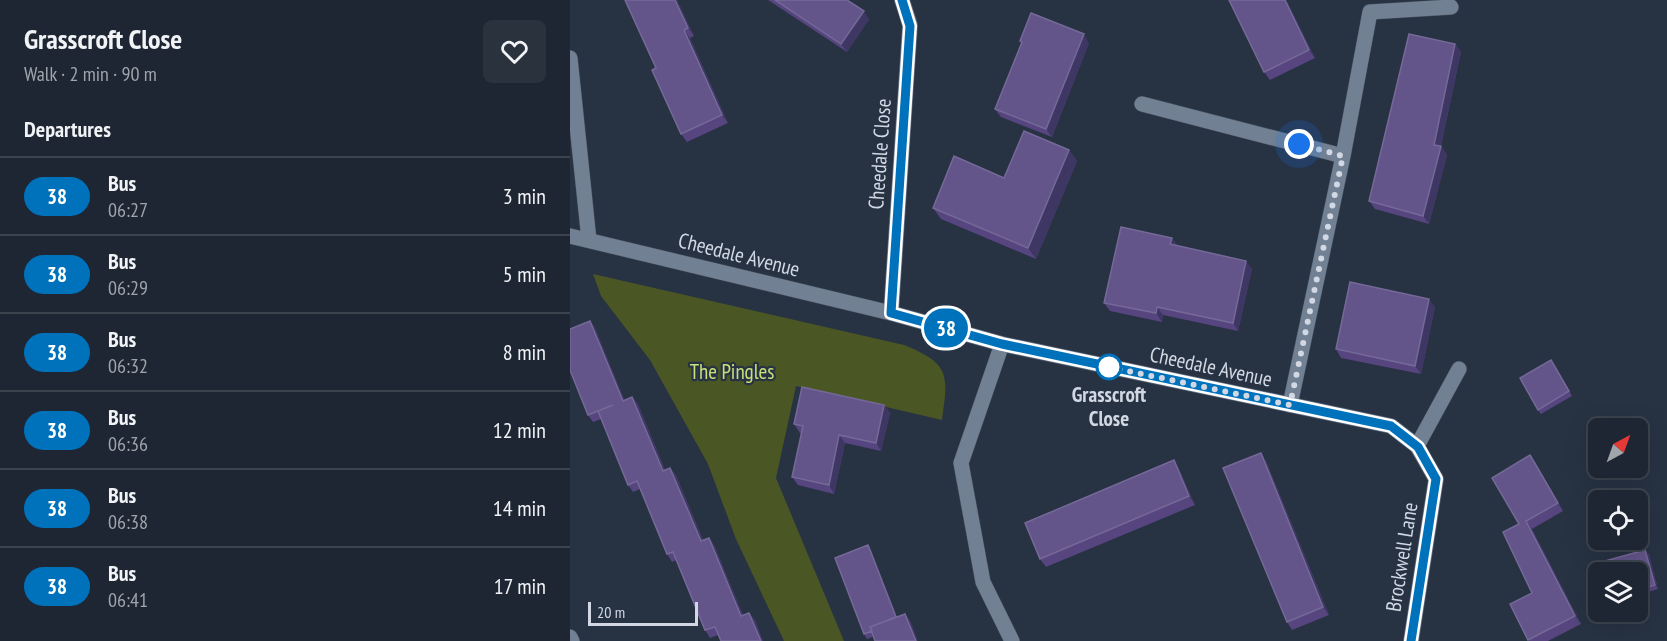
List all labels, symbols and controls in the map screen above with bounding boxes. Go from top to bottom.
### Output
text: Grasscroft Close [24,20,182,57]
button: heart [483,20,546,83]
text: Walk · 2 min · 90 m [24,61,157,87]
street label: Cheedale Close [862,98,897,210]
text: Departures [24,115,111,143]
your location [1284,129,1314,159]
text: Bus [108,169,136,197]
text: 3 min [503,182,546,210]
text: 38 [47,183,67,210]
text: 06:27 [108,197,148,223]
street label: Cheedale Avenue [676,226,803,283]
text: Bus [108,247,136,275]
text: 5 min [503,260,546,288]
text: 38 [47,261,67,288]
text: 06:29 [108,275,148,301]
line badge: 38 [919,308,973,348]
text: 38 [936,315,956,342]
text: Bus [108,325,136,353]
text: 8 min [503,338,546,366]
text: 38 [47,339,67,366]
street label: Cheedale Avenue [1148,340,1275,393]
text: 06:32 [108,353,148,379]
marker: Grasscroft Close [1096,354,1122,380]
park label: The Pingles [690,358,774,385]
place label: Grasscroft Close [1072,381,1146,432]
text: Bus [108,403,136,431]
text: 12 min [493,416,546,444]
text: 38 [47,417,67,444]
north arrow [1588,418,1648,478]
map controls [1588,418,1648,622]
text: 06:36 [108,431,148,457]
text: Bus [108,481,136,509]
button: locate [1588,490,1648,550]
text: 14 min [493,494,546,522]
text: 38 [47,495,67,522]
street label: Brockwell Lane [1380,500,1423,613]
text: 06:38 [108,509,148,535]
text: Bus [108,559,136,587]
button: layers [1588,562,1648,622]
text: 17 min [494,572,546,600]
text: 38 [47,573,67,600]
text: 06:41 [108,587,148,613]
scale bar [588,599,698,626]
text: 20 m [597,602,625,622]

